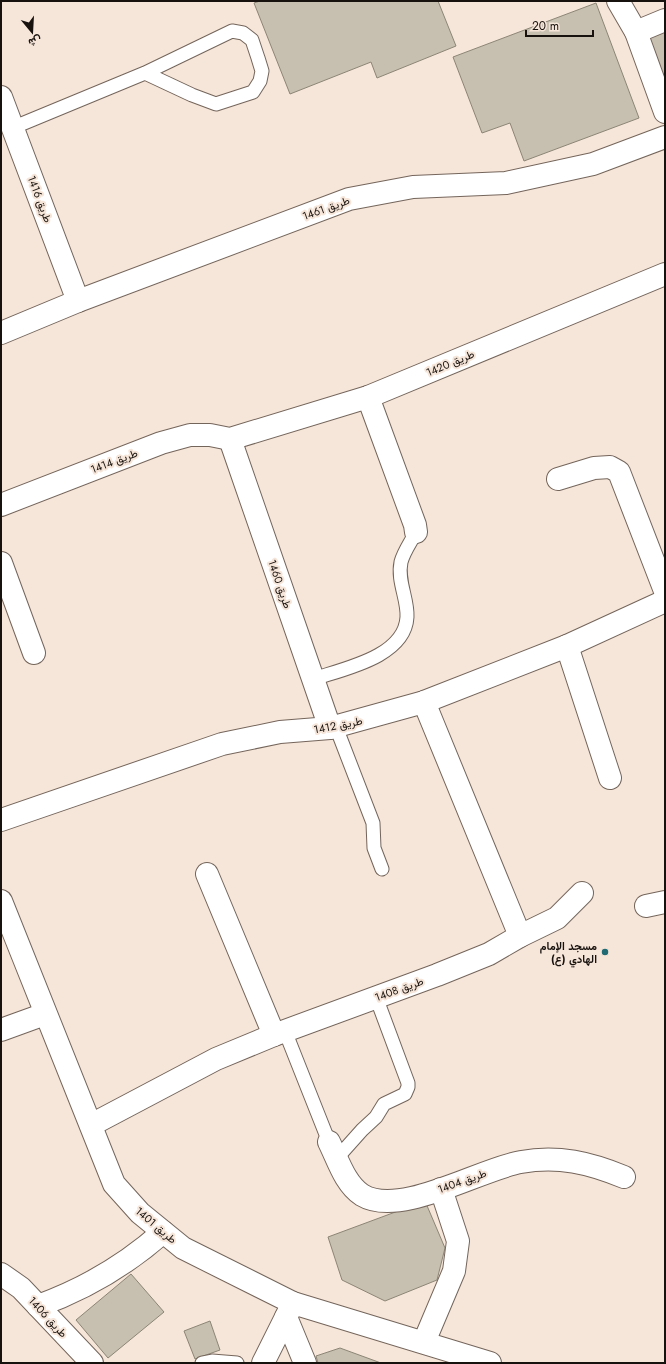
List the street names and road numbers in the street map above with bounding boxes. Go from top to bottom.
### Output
street label: طريق 1416 [24,173,56,225]
street label: طريق 1461 [300,192,352,224]
street label: طريق 1420 [423,346,477,380]
street label: طريق 1414 [88,445,140,477]
street label: طريق 1460 [264,557,296,611]
street label: طريق 1412 [312,712,364,738]
street label: طريق 1408 [372,973,426,1005]
street label: طريق 1404 [435,1165,489,1197]
street label: طريق 1401 [132,1203,180,1247]
street label: طريق 1406 [25,1293,71,1341]

